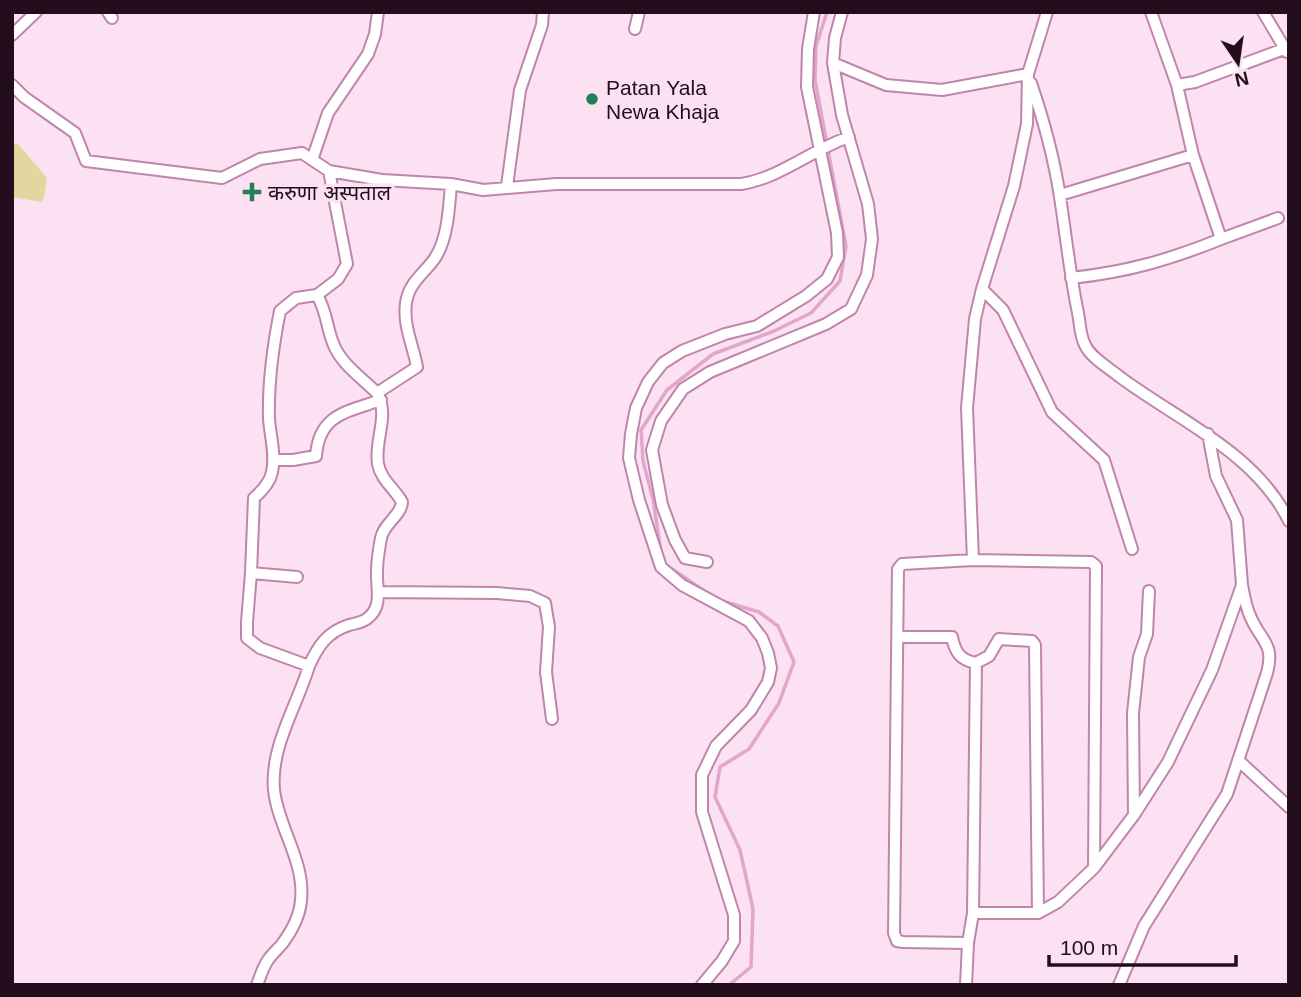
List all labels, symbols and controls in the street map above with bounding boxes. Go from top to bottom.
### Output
north arrow [1203,28,1273,98]
text: N [1233,67,1251,91]
place label: Patan Yala Newa Khaja [606,76,720,123]
marker: Patan Yala Newa Khaja [584,91,600,107]
place label: करुणा अस्पताल [268,181,392,204]
marker: करुणा अस्पताल [242,182,262,202]
scale bar [1049,923,1236,967]
text: 100 m [1060,936,1118,959]

